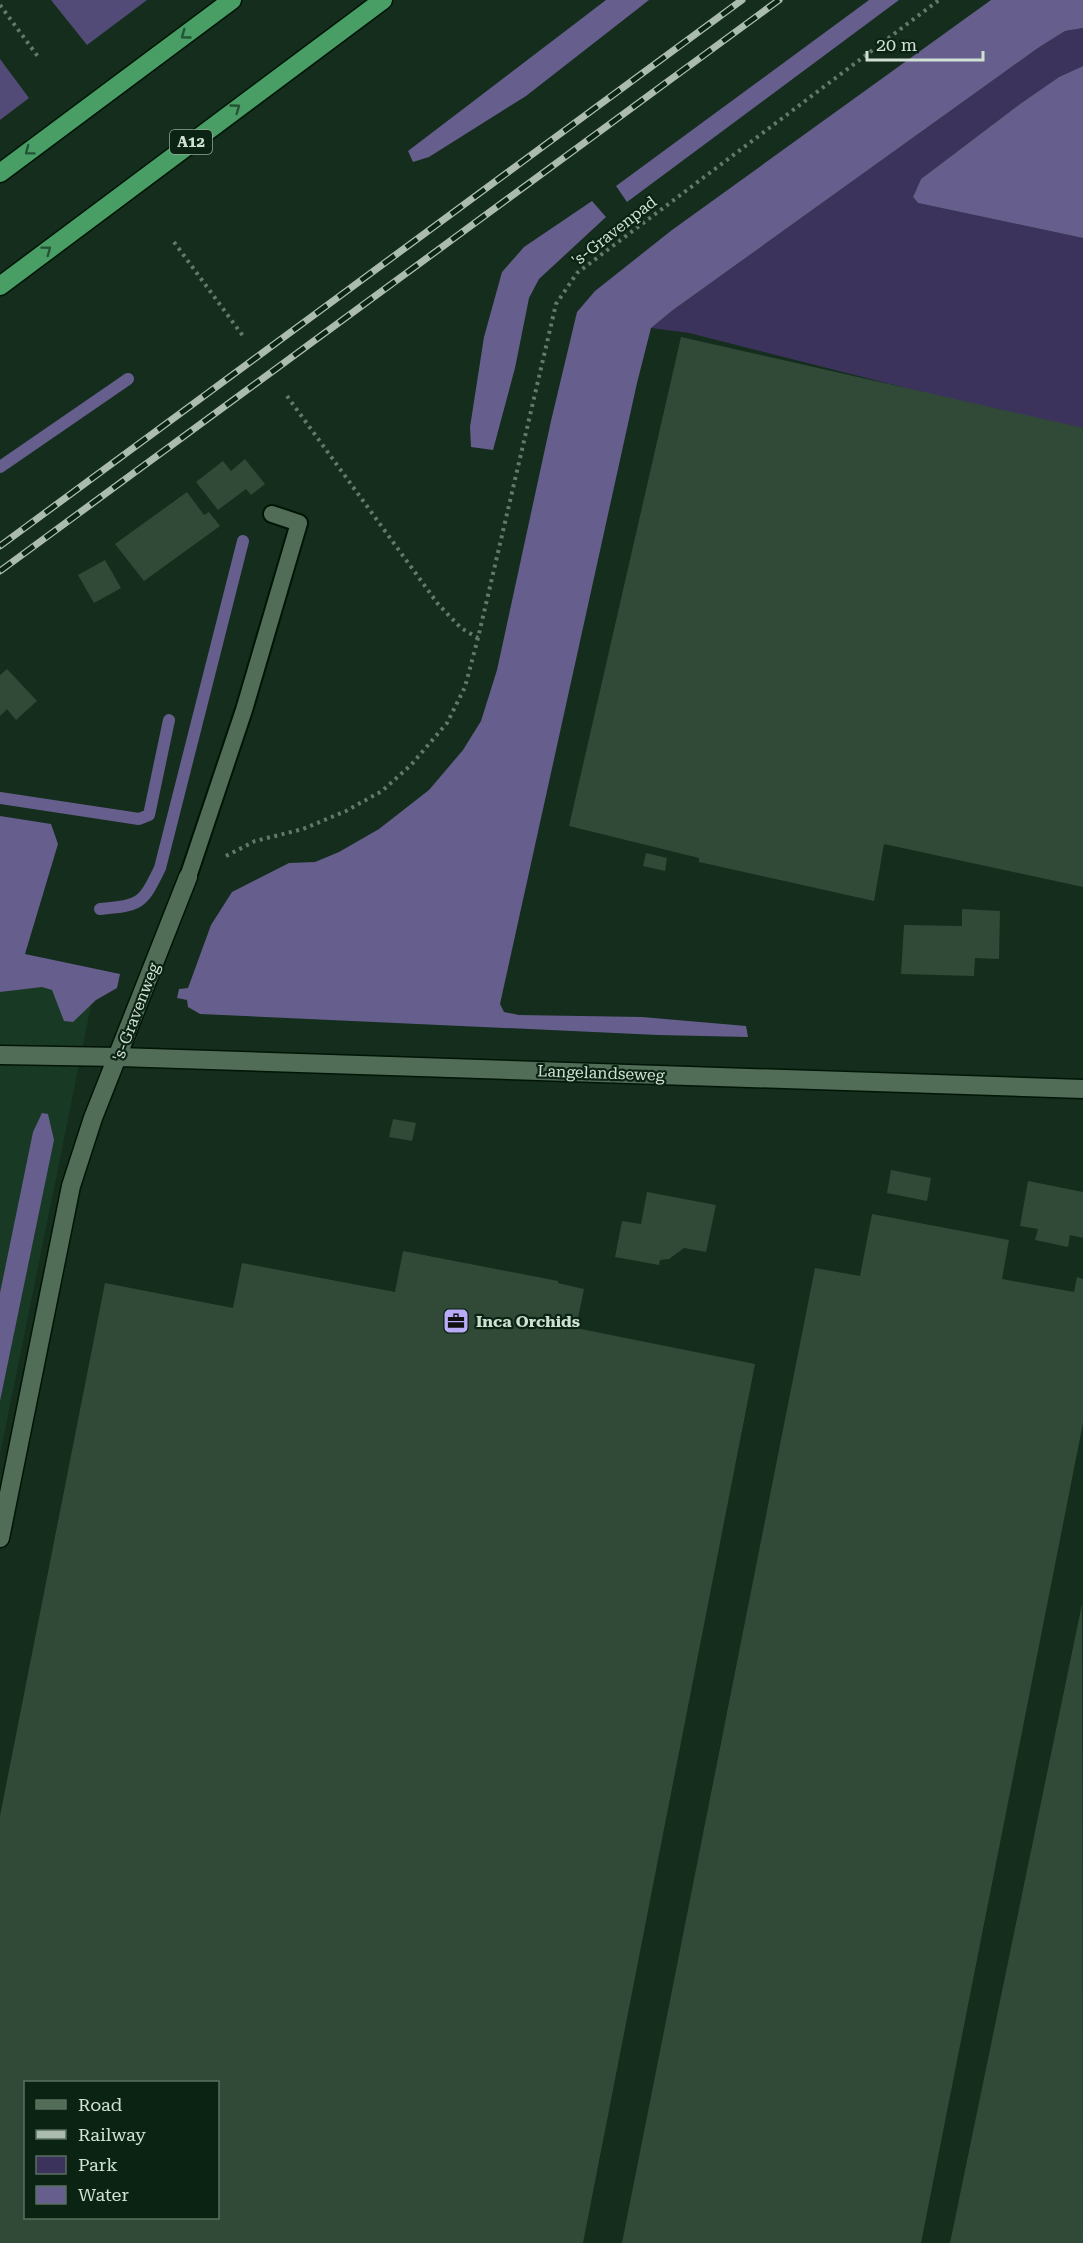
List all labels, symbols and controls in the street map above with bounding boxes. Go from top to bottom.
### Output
scale bar [867,24,982,62]
one-way arrow [181,28,192,39]
text: 20 m [876,34,917,55]
one-way arrow [230,105,241,116]
road number: A12 [170,130,212,154]
one-way arrow [24,144,35,155]
street label: 's-Gravenpad [568,192,660,270]
one-way arrow [40,247,51,258]
street label: 's-Gravenweg [109,959,164,1064]
street label: Langelandseweg [537,1061,666,1085]
office icon: Inca Orchids [441,1306,471,1336]
place label: Inca Orchids [476,1312,580,1331]
legend [24,2081,219,2219]
text: Road [78,2094,123,2115]
text: Railway [78,2124,146,2145]
text: Park [78,2154,118,2175]
text: Water [78,2184,129,2205]

